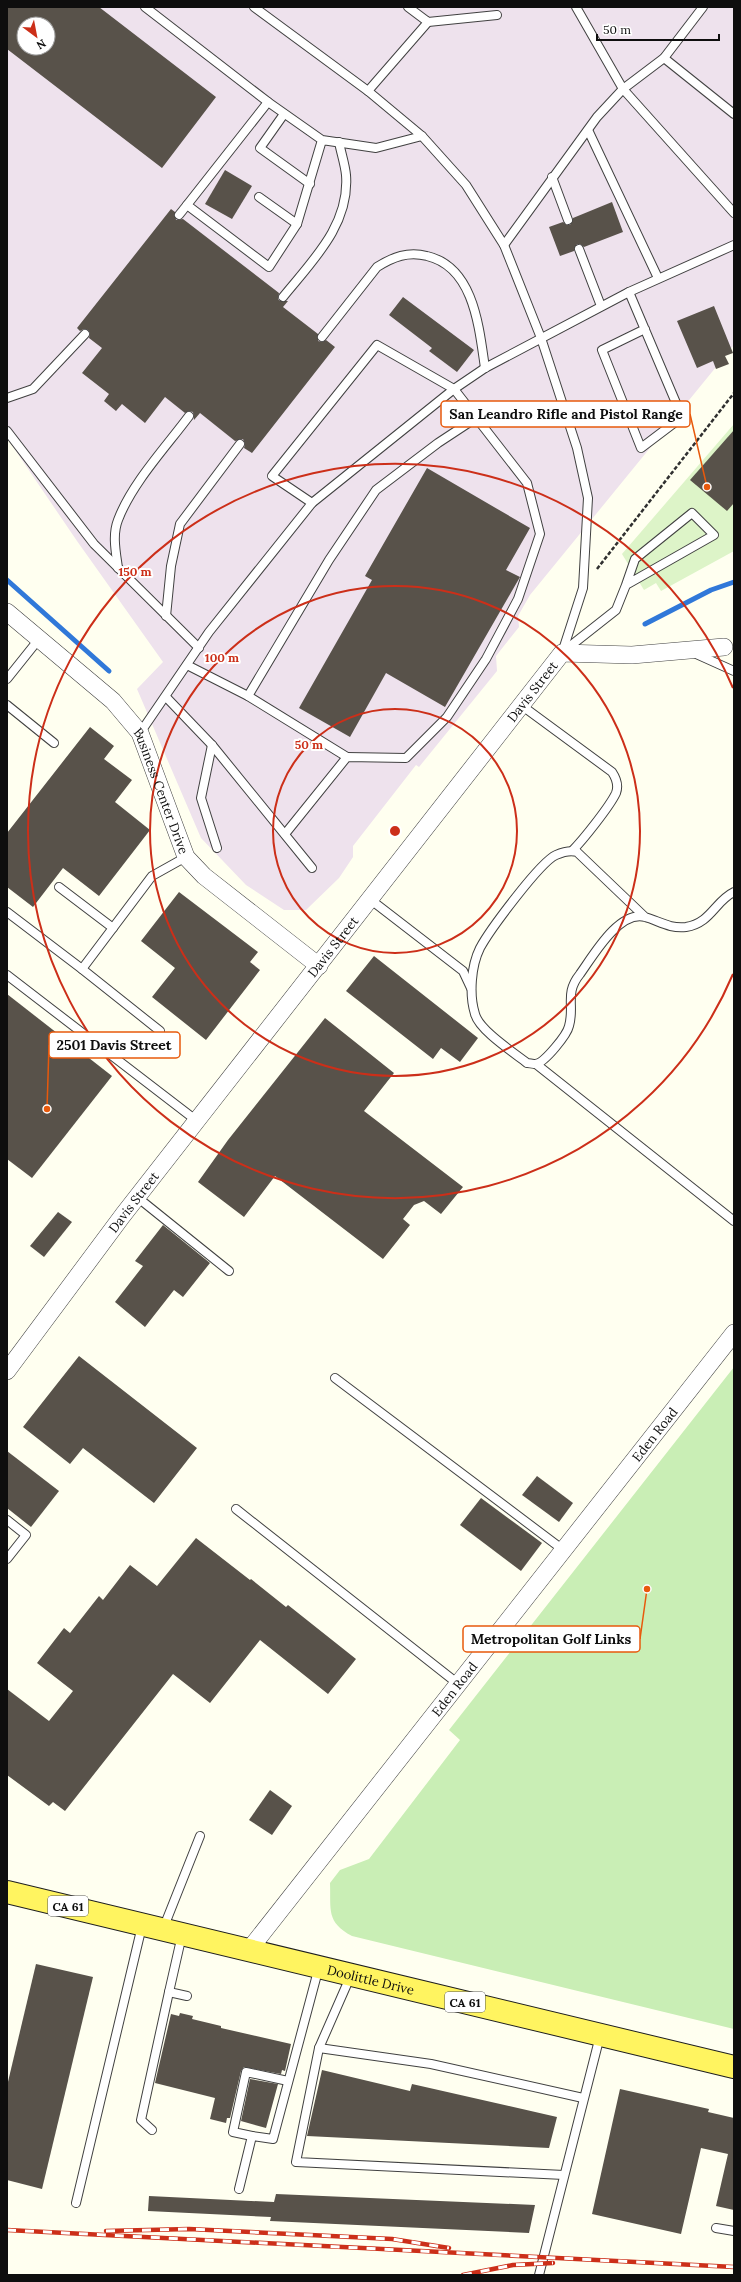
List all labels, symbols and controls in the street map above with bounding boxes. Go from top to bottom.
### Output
north arrow [16,16,56,56]
scale bar [597,16,719,42]
text: 50 m [603,22,631,37]
text: N [34,36,49,53]
callout: San Leandro Rifle and Pistol Range [441,401,690,427]
text: San Leandro Rifle and Pistol Range [449,405,683,423]
text: 150 m [118,564,152,579]
text: 100 m [205,650,239,665]
street label: Davis Street [503,657,561,725]
street label: Business Center Drive [130,724,193,856]
text: 50 m [295,737,323,752]
centre of rings [388,824,402,838]
street label: Davis Street [304,913,362,980]
callout: 2501 Davis Street [49,1032,180,1058]
text: 2501 Davis Street [56,1036,172,1054]
street label: Davis Street [104,1168,162,1236]
street label: Eden Road [628,1404,681,1465]
callout: Metropolitan Golf Links [463,1626,640,1652]
text: Metropolitan Golf Links [471,1630,632,1648]
street label: Eden Road [428,1658,481,1720]
road number: CA 61 [48,1896,88,1916]
street label: Doolittle Drive [325,1961,416,1998]
road number: CA 61 [445,1992,485,2012]

